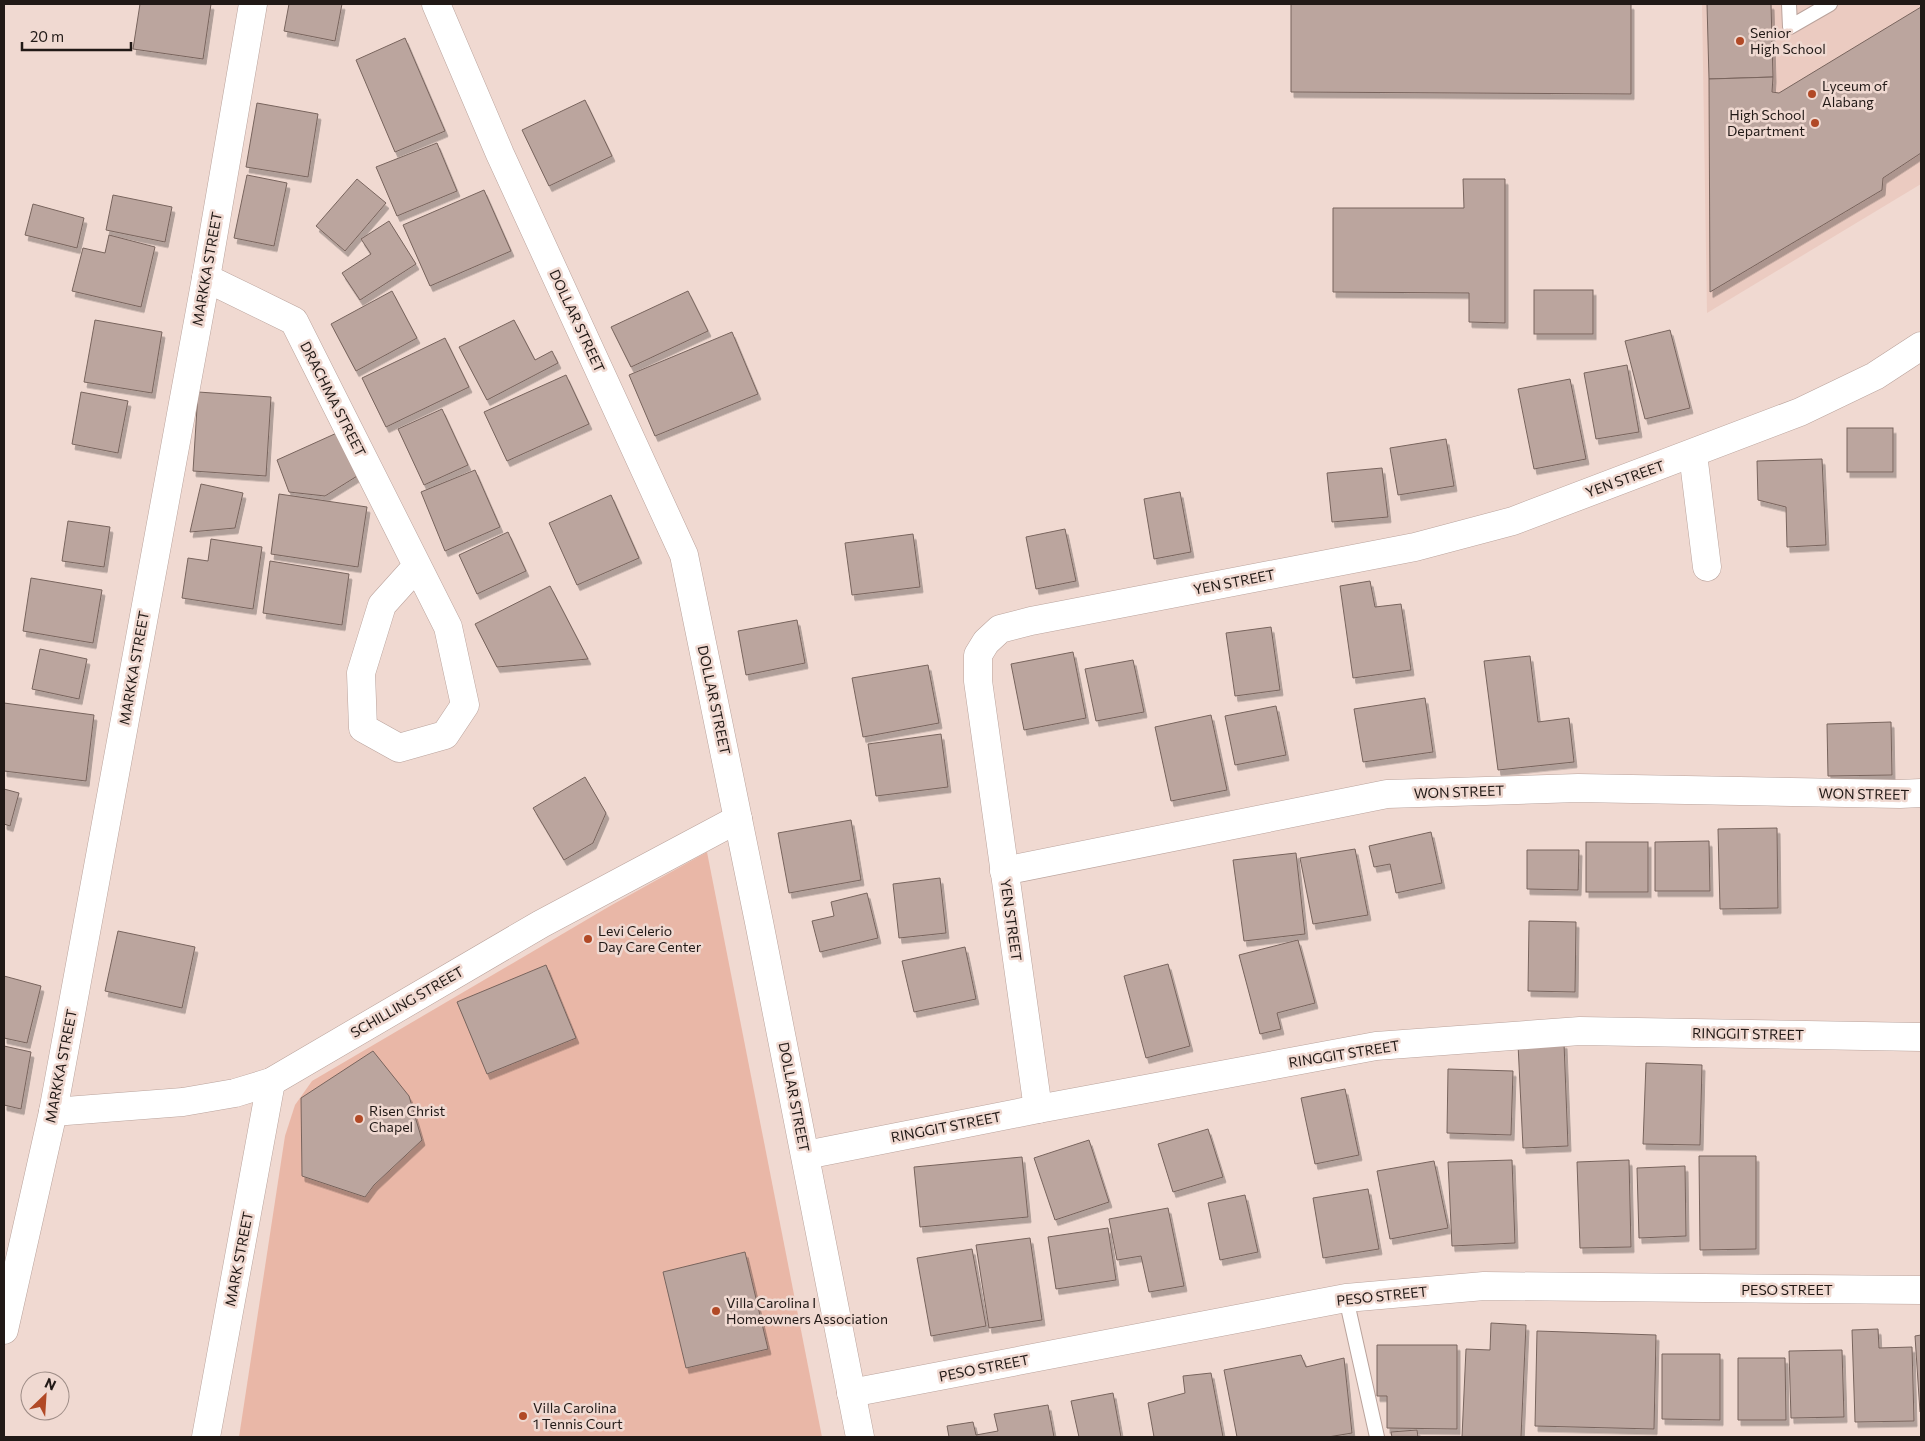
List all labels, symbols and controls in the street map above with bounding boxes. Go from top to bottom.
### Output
scale bar [22,20,131,52]
place label: Senior High School [1750,24,1826,57]
text: 20 m [30,27,64,45]
marker: Senior High School [1734,35,1746,47]
place label: Lyceum of Alabang [1822,77,1888,110]
marker: Lyceum of Alabang [1806,88,1818,100]
place label: High School Department [1727,106,1805,139]
marker: High School Department [1809,117,1821,129]
street label: MARKKA STREET [188,211,225,327]
street label: DOLLAR STREET [546,267,609,375]
street label: DRACHMA STREET [297,338,370,459]
street label: YEN STREET [1583,456,1667,501]
street label: YEN STREET [1192,565,1276,598]
street label: MARKKA STREET [115,610,152,726]
street label: DOLLAR STREET [695,644,734,756]
street label: WON STREET [1413,781,1505,802]
street label: WON STREET [1819,784,1909,803]
street label: YEN STREET [997,878,1026,962]
place label: Levi Celerio Day Care Center [598,922,702,955]
marker: Levi Celerio Day Care Center [582,933,594,945]
street label: SCHILLING STREET [347,962,466,1041]
street label: MARKKA STREET [41,1008,80,1124]
street label: RINGGIT STREET [1692,1024,1804,1043]
street label: RINGGIT STREET [1287,1036,1401,1071]
street label: DOLLAR STREET [776,1041,813,1153]
place label: Risen Christ Chapel [369,1102,446,1135]
street label: RINGGIT STREET [889,1107,1002,1146]
marker: Risen Christ Chapel [353,1113,365,1125]
street label: MARK STREET [221,1210,256,1308]
street label: PESO STREET [1741,1281,1833,1298]
street label: PESO STREET [1336,1282,1428,1309]
place label: Villa Carolina I Homeowners Association [726,1294,888,1327]
marker: Villa Carolina I Homeowners Association [710,1305,722,1317]
street label: PESO STREET [937,1350,1030,1385]
north arrow [20,1371,70,1421]
text: N [42,1374,59,1394]
place label: Villa Carolina 1 Tennis Court [533,1399,623,1432]
marker: Villa Carolina 1 Tennis Court [517,1410,529,1422]

